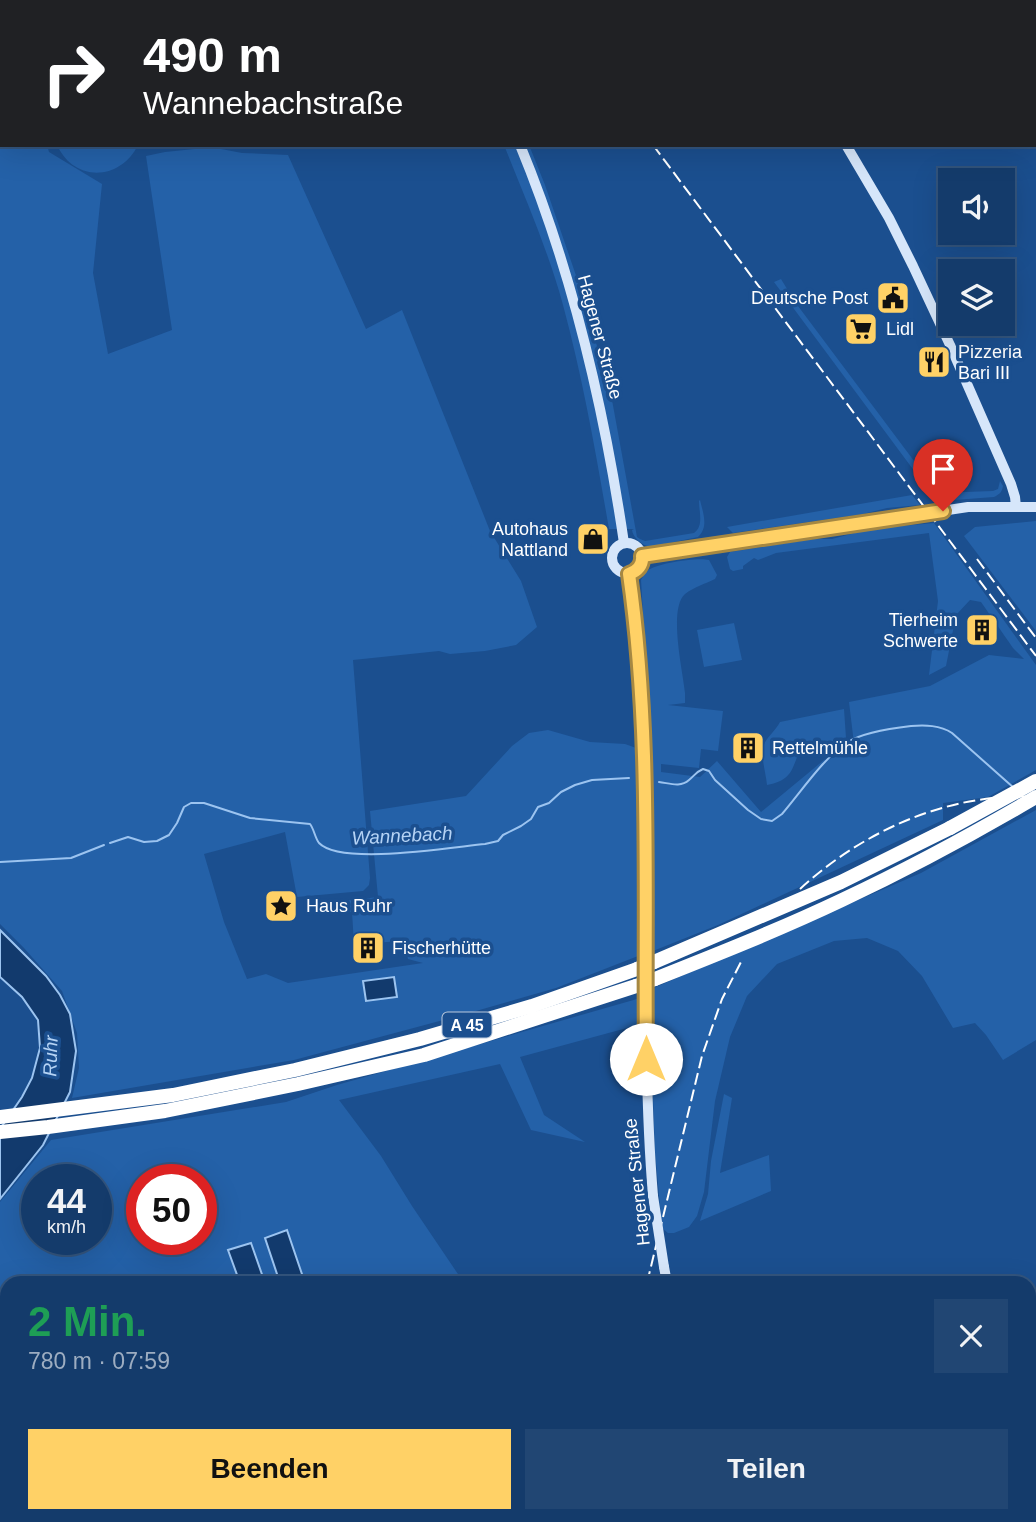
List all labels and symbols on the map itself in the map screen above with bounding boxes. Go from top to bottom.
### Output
street label: Hagener Straße [574,273,626,401]
public building icon: Deutsche Post [874,279,912,317]
place label: Deutsche Post [751,288,868,308]
supermarket icon: Lidl [842,310,880,348]
place label: Lidl [886,319,914,339]
place label: Pizzeria Bari III [958,342,1023,383]
restaurant icon: Pizzeria Bari III [915,343,953,381]
pin [913,439,973,511]
place label: Autohaus Nattland [492,519,568,560]
shop icon: Autohaus Nattland [574,520,612,558]
place label: Tierheim Schwerte [883,610,958,651]
building icon: Tierheim Schwerte [963,611,1001,649]
building icon: Rettelmühle [729,729,767,767]
place label: Rettelmühle [772,738,868,758]
water label: Wannebach [351,822,453,849]
place icon: Haus Ruhr [262,887,300,925]
place label: Haus Ruhr [306,896,392,916]
building icon: Fischerhütte [349,929,387,967]
place label: Fischerhütte [392,938,491,958]
road number: A 45 [442,1012,491,1037]
position arrow [609,1022,683,1096]
water label: Ruhr [39,1034,62,1077]
street label: Hagener Straße [620,1117,654,1247]
speed limit sign: 50 [126,1164,217,1255]

